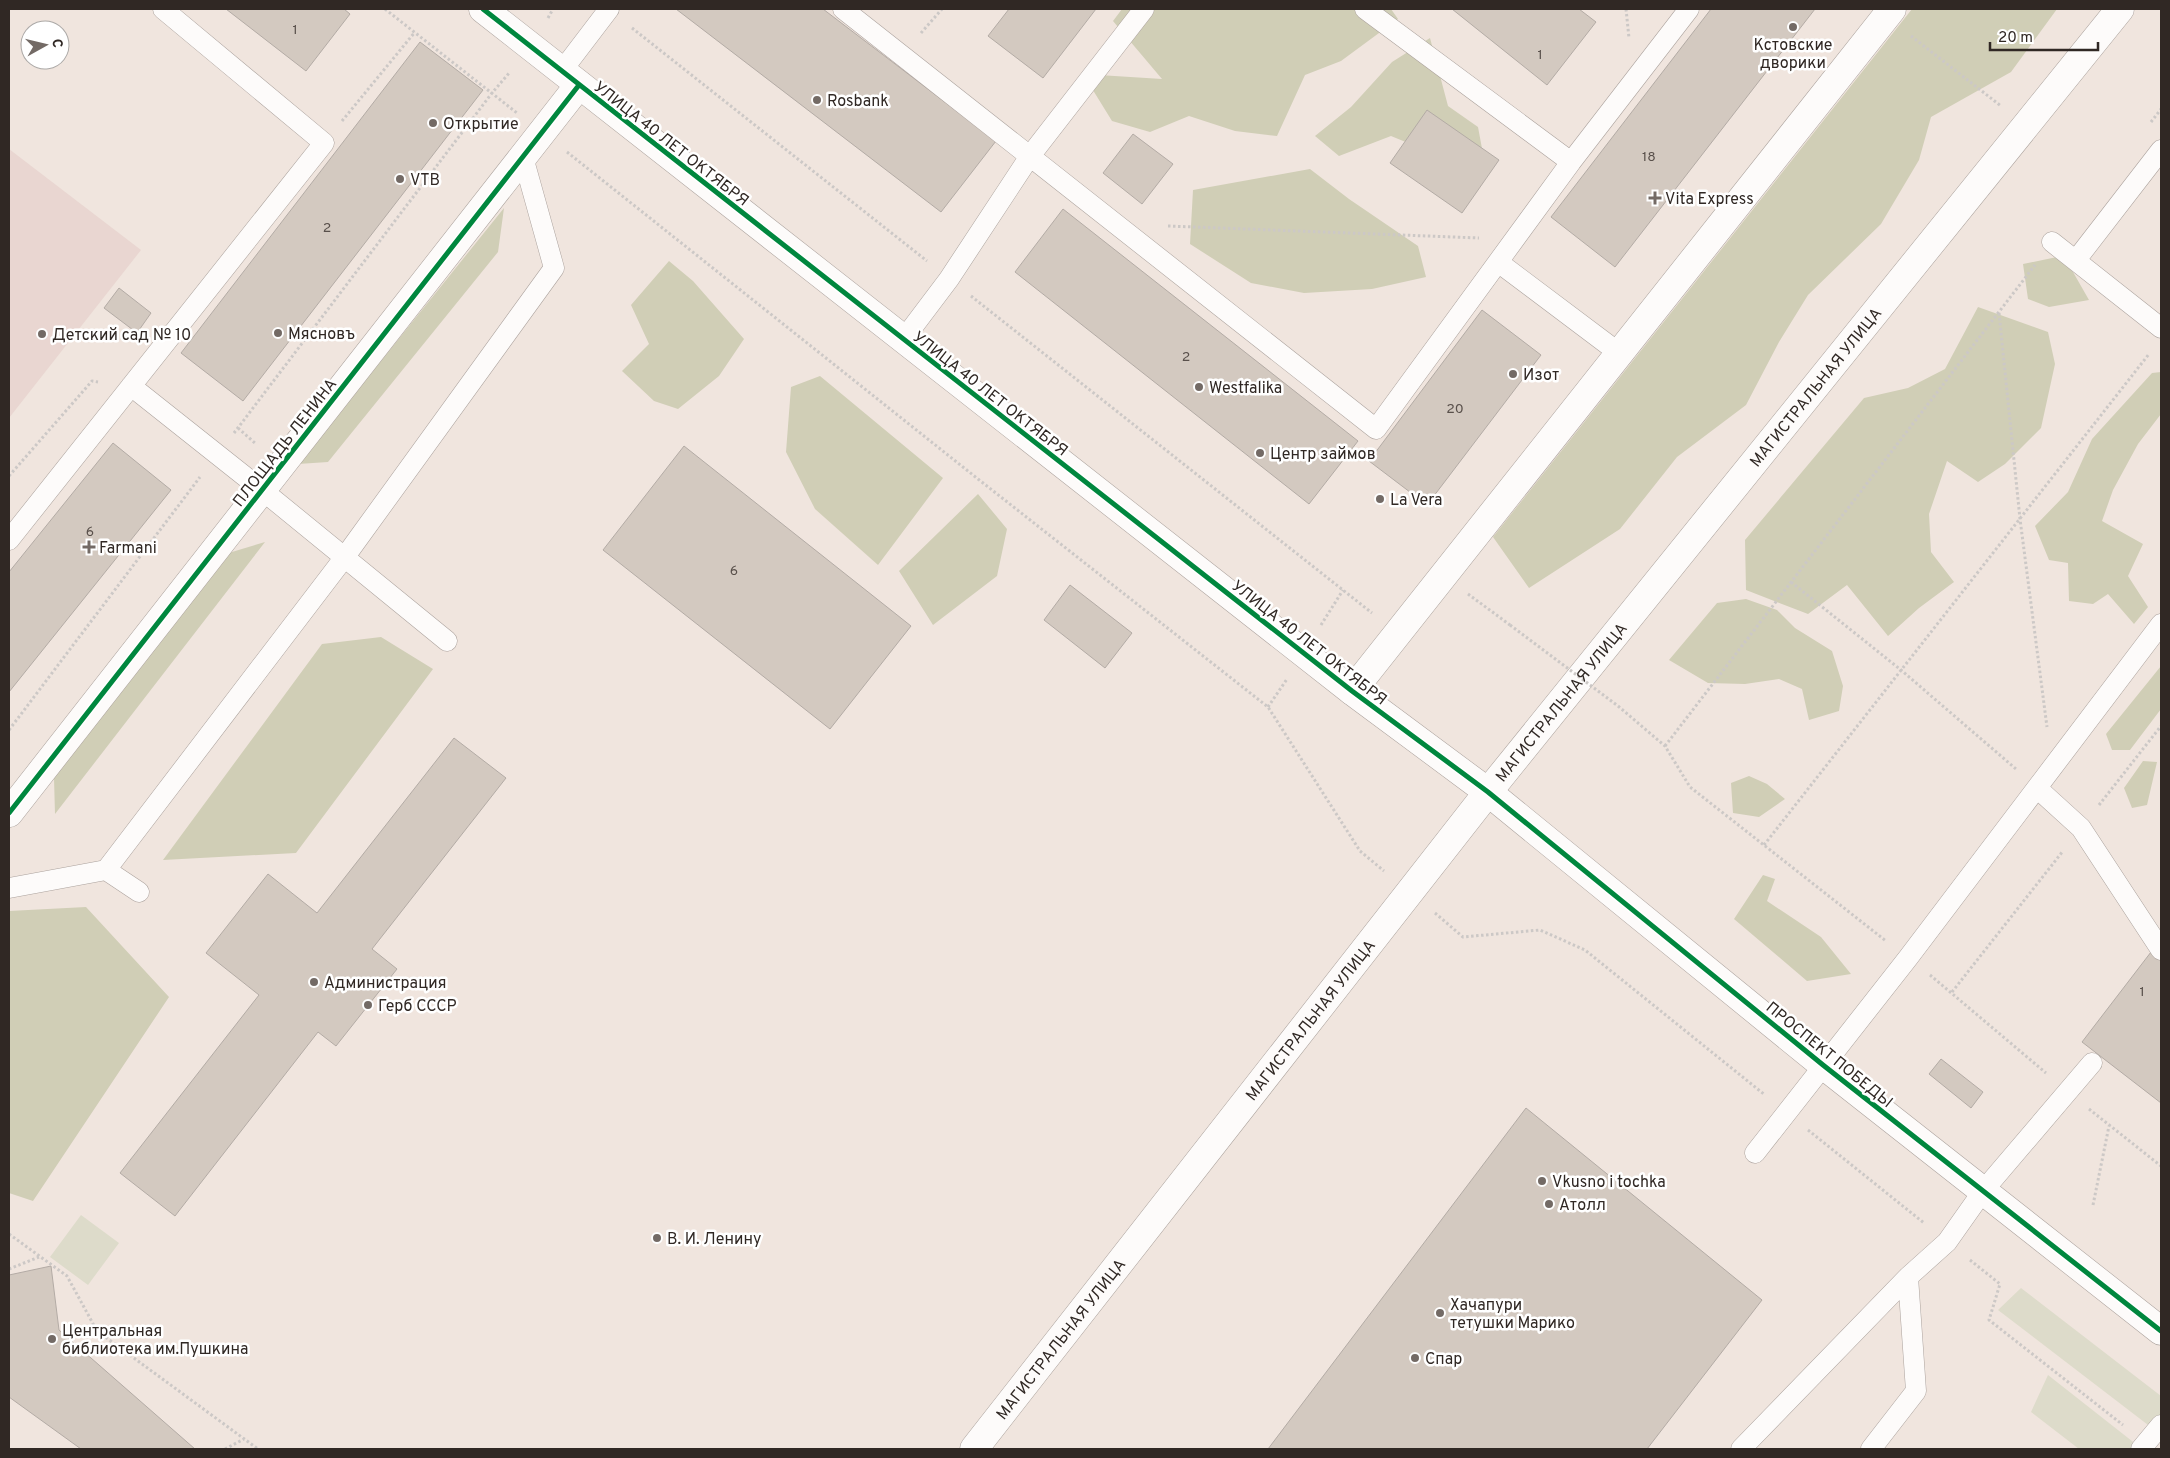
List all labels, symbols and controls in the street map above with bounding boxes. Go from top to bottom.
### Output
north arrow [20,20,70,70]
scale bar [1990,20,2098,52]
marker: Кстовские дворики [1787,21,1799,33]
house number: 1 [292,22,298,39]
text: 20 m [1998,29,2033,48]
place label: Кстовские дворики [1754,36,1832,74]
text: С [47,38,65,49]
house number: 1 [1537,47,1543,64]
street label: УЛИЦА 40 ЛЕТ ОКТЯБРЯ [589,78,752,211]
place label: Rosbank [827,92,889,112]
marker: Rosbank [811,94,823,106]
place label: Открытие [443,115,519,135]
marker: Открытие [427,117,439,129]
house number: 18 [1642,149,1656,166]
place label: VTB [410,171,440,191]
marker: VTB [394,173,406,185]
place label: Vita Express [1665,190,1754,210]
marker: Vita Express [1649,192,1661,204]
house number: 2 [323,220,331,237]
street label: МАГИСТРАЛЬНАЯ УЛИЦА [1746,304,1887,472]
place label: Мясновъ [288,325,355,345]
place label: Детский сад № 10 [52,326,191,346]
marker: Мясновъ [272,327,284,339]
marker: Детский сад № 10 [36,328,48,340]
street label: УЛИЦА 40 ЛЕТ ОКТЯБРЯ [908,328,1071,461]
house number: 2 [1182,349,1190,366]
place label: Изот [1523,366,1559,386]
marker: Изот [1507,368,1519,380]
street label: ПЛОЩАДЬ ЛЕНИНА [229,375,342,511]
place label: Westfalika [1209,379,1282,399]
marker: Westfalika [1193,381,1205,393]
house number: 20 [1446,401,1464,418]
place label: Центр займов [1270,445,1376,465]
marker: Центр займов [1254,447,1266,459]
place label: La Vera [1390,491,1442,511]
marker: La Vera [1374,493,1386,505]
house number: 6 [86,524,94,541]
place label: Farmani [99,539,157,559]
marker: Farmani [83,541,95,553]
house number: 6 [730,563,738,580]
street label: УЛИЦА 40 ЛЕТ ОКТЯБРЯ [1227,577,1390,710]
street label: МАГИСТРАЛЬНАЯ УЛИЦА [1492,619,1633,787]
street label: МАГИСТРАЛЬНАЯ УЛИЦА [1242,936,1381,1106]
place label: Администрация [324,974,446,994]
marker: Администрация [308,976,320,988]
house number: 1 [2139,984,2145,1001]
place label: Герб СССР [378,997,457,1017]
street label: ПРОСПЕКТ ПОБЕДЫ [1761,998,1896,1113]
marker: Герб СССР [362,999,374,1011]
place label: Vkusno i tochka [1552,1173,1666,1193]
marker: Vkusno i tochka [1536,1175,1548,1187]
place label: Атолл [1559,1196,1606,1216]
marker: Атолл [1543,1198,1555,1210]
place label: В. И. Ленину [667,1230,762,1250]
marker: В. И. Ленину [651,1232,663,1244]
street label: МАГИСТРАЛЬНАЯ УЛИЦА [993,1255,1131,1424]
place label: Хачапури тетушки Марико [1450,1296,1575,1334]
marker: Хачапури тетушки Марико [1434,1307,1446,1319]
place label: Центральная библиотека им.Пушкина [62,1322,248,1360]
marker: Центральная библиотека им.Пушкина [46,1333,58,1345]
place label: Спар [1425,1350,1462,1370]
marker: Спар [1409,1352,1421,1364]

